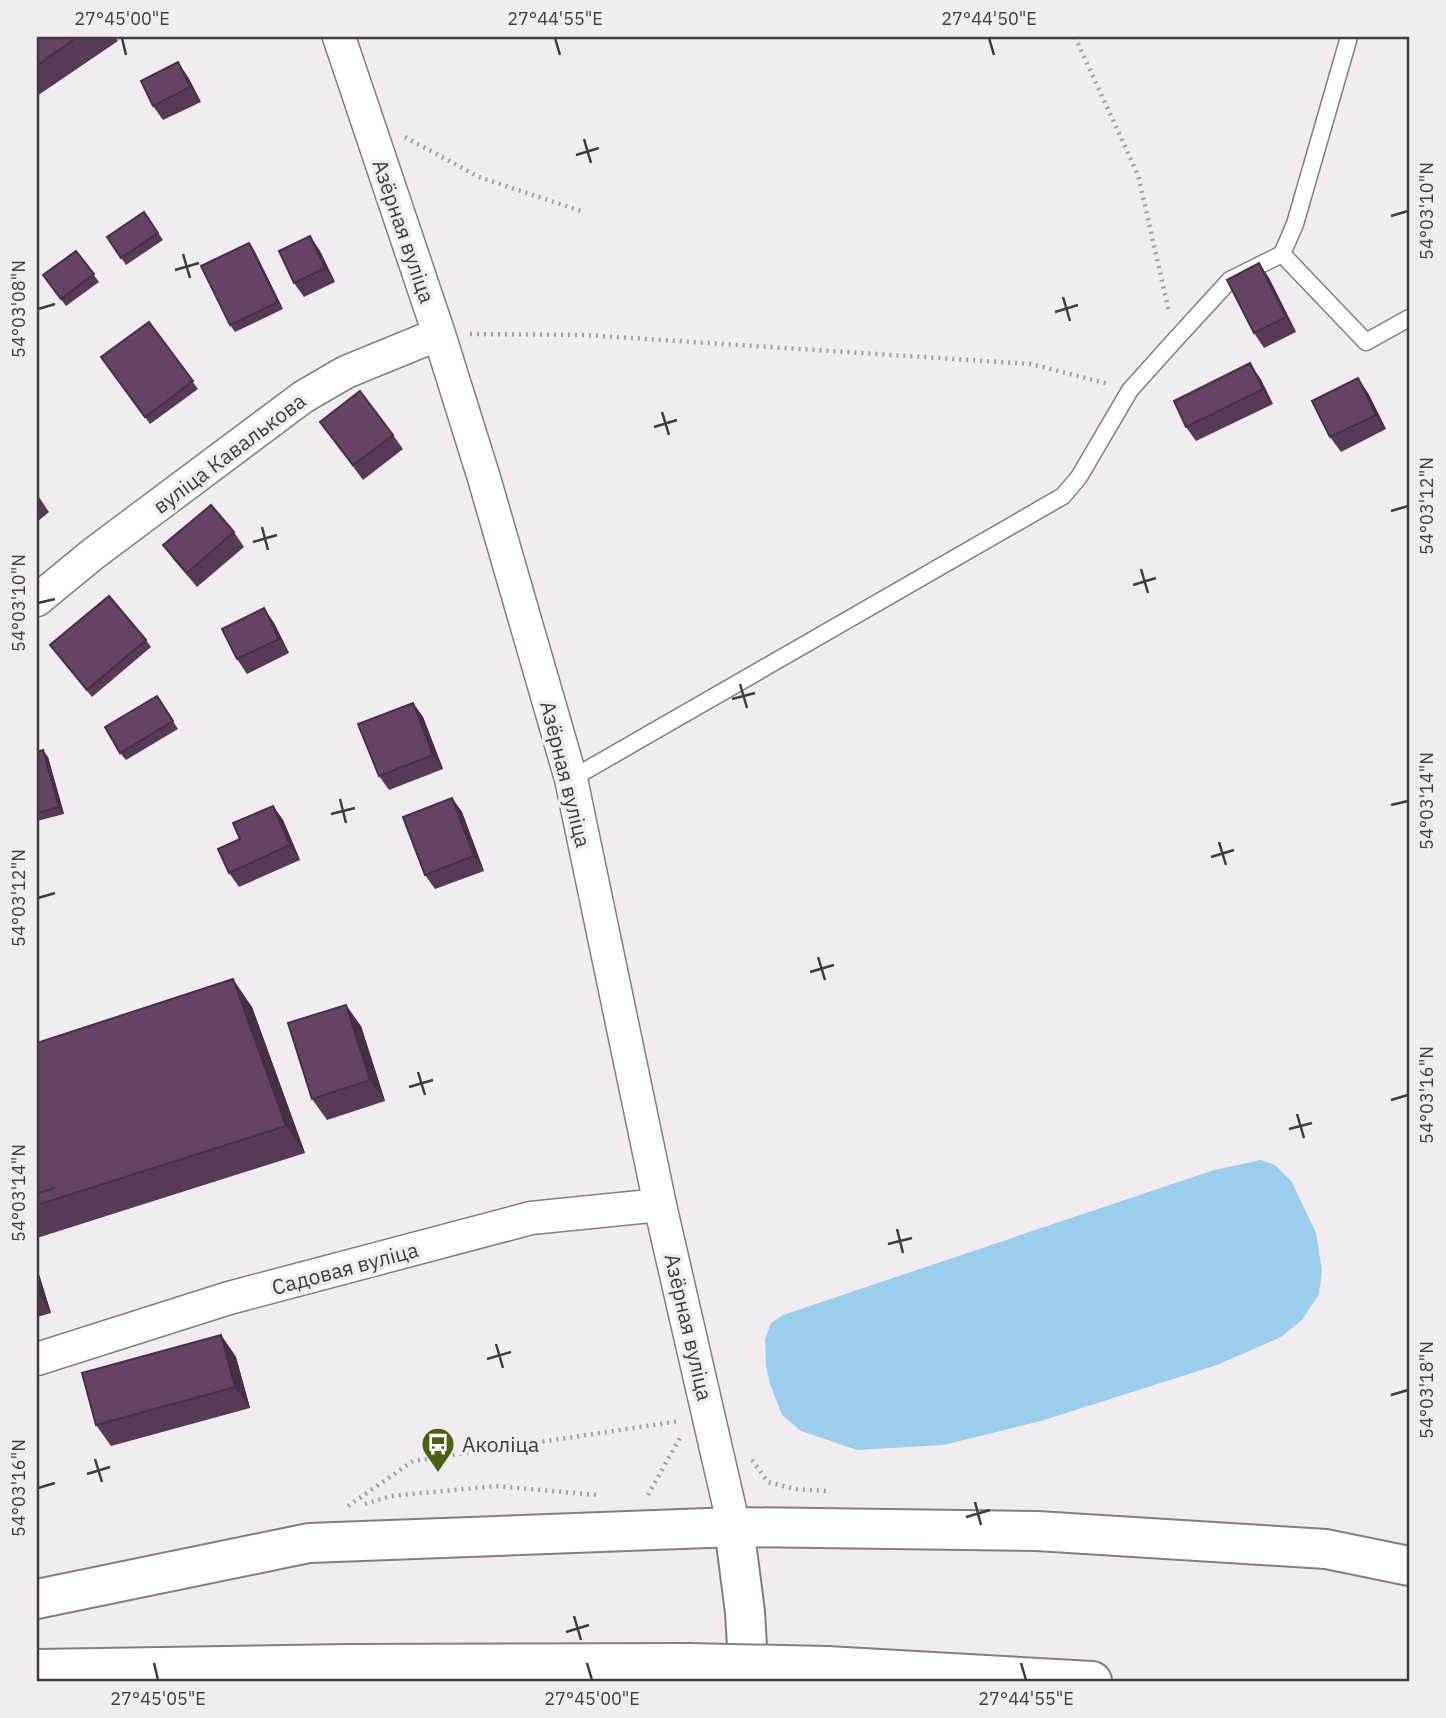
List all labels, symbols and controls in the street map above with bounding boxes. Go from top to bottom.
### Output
text: 27°45'00"E [74,7,170,30]
text: 27°44'55"E [507,7,603,30]
text: 27°44'50"E [941,7,1037,30]
street label: Азёрная вуліца [366,155,442,307]
text: 54°03'10"N [1415,162,1438,260]
text: 54°03'08"N [7,260,30,358]
street label: вуліца Кавалькова [147,386,311,520]
text: 54°03'12"N [1415,457,1438,555]
text: 54°03'10"N [7,554,30,652]
street label: Азёрная вуліца [534,698,598,850]
text: 54°03'14"N [1415,752,1438,850]
text: 54°03'12"N [7,849,30,947]
text: 54°03'16"N [1415,1046,1438,1144]
text: 54°03'14"N [7,1144,30,1242]
street label: Садовая вуліца [269,1235,421,1301]
street label: Азёрная вуліца [658,1251,720,1403]
text: 54°03'18"N [1415,1341,1438,1439]
bus stop icon: Аколіца [419,1425,457,1474]
place label: Аколіца [462,1430,539,1458]
text: 54°03'16"N [7,1439,30,1537]
text: 27°45'05"E [110,1687,206,1710]
text: 27°45'00"E [544,1687,640,1710]
text: 27°44'55"E [978,1687,1074,1710]

